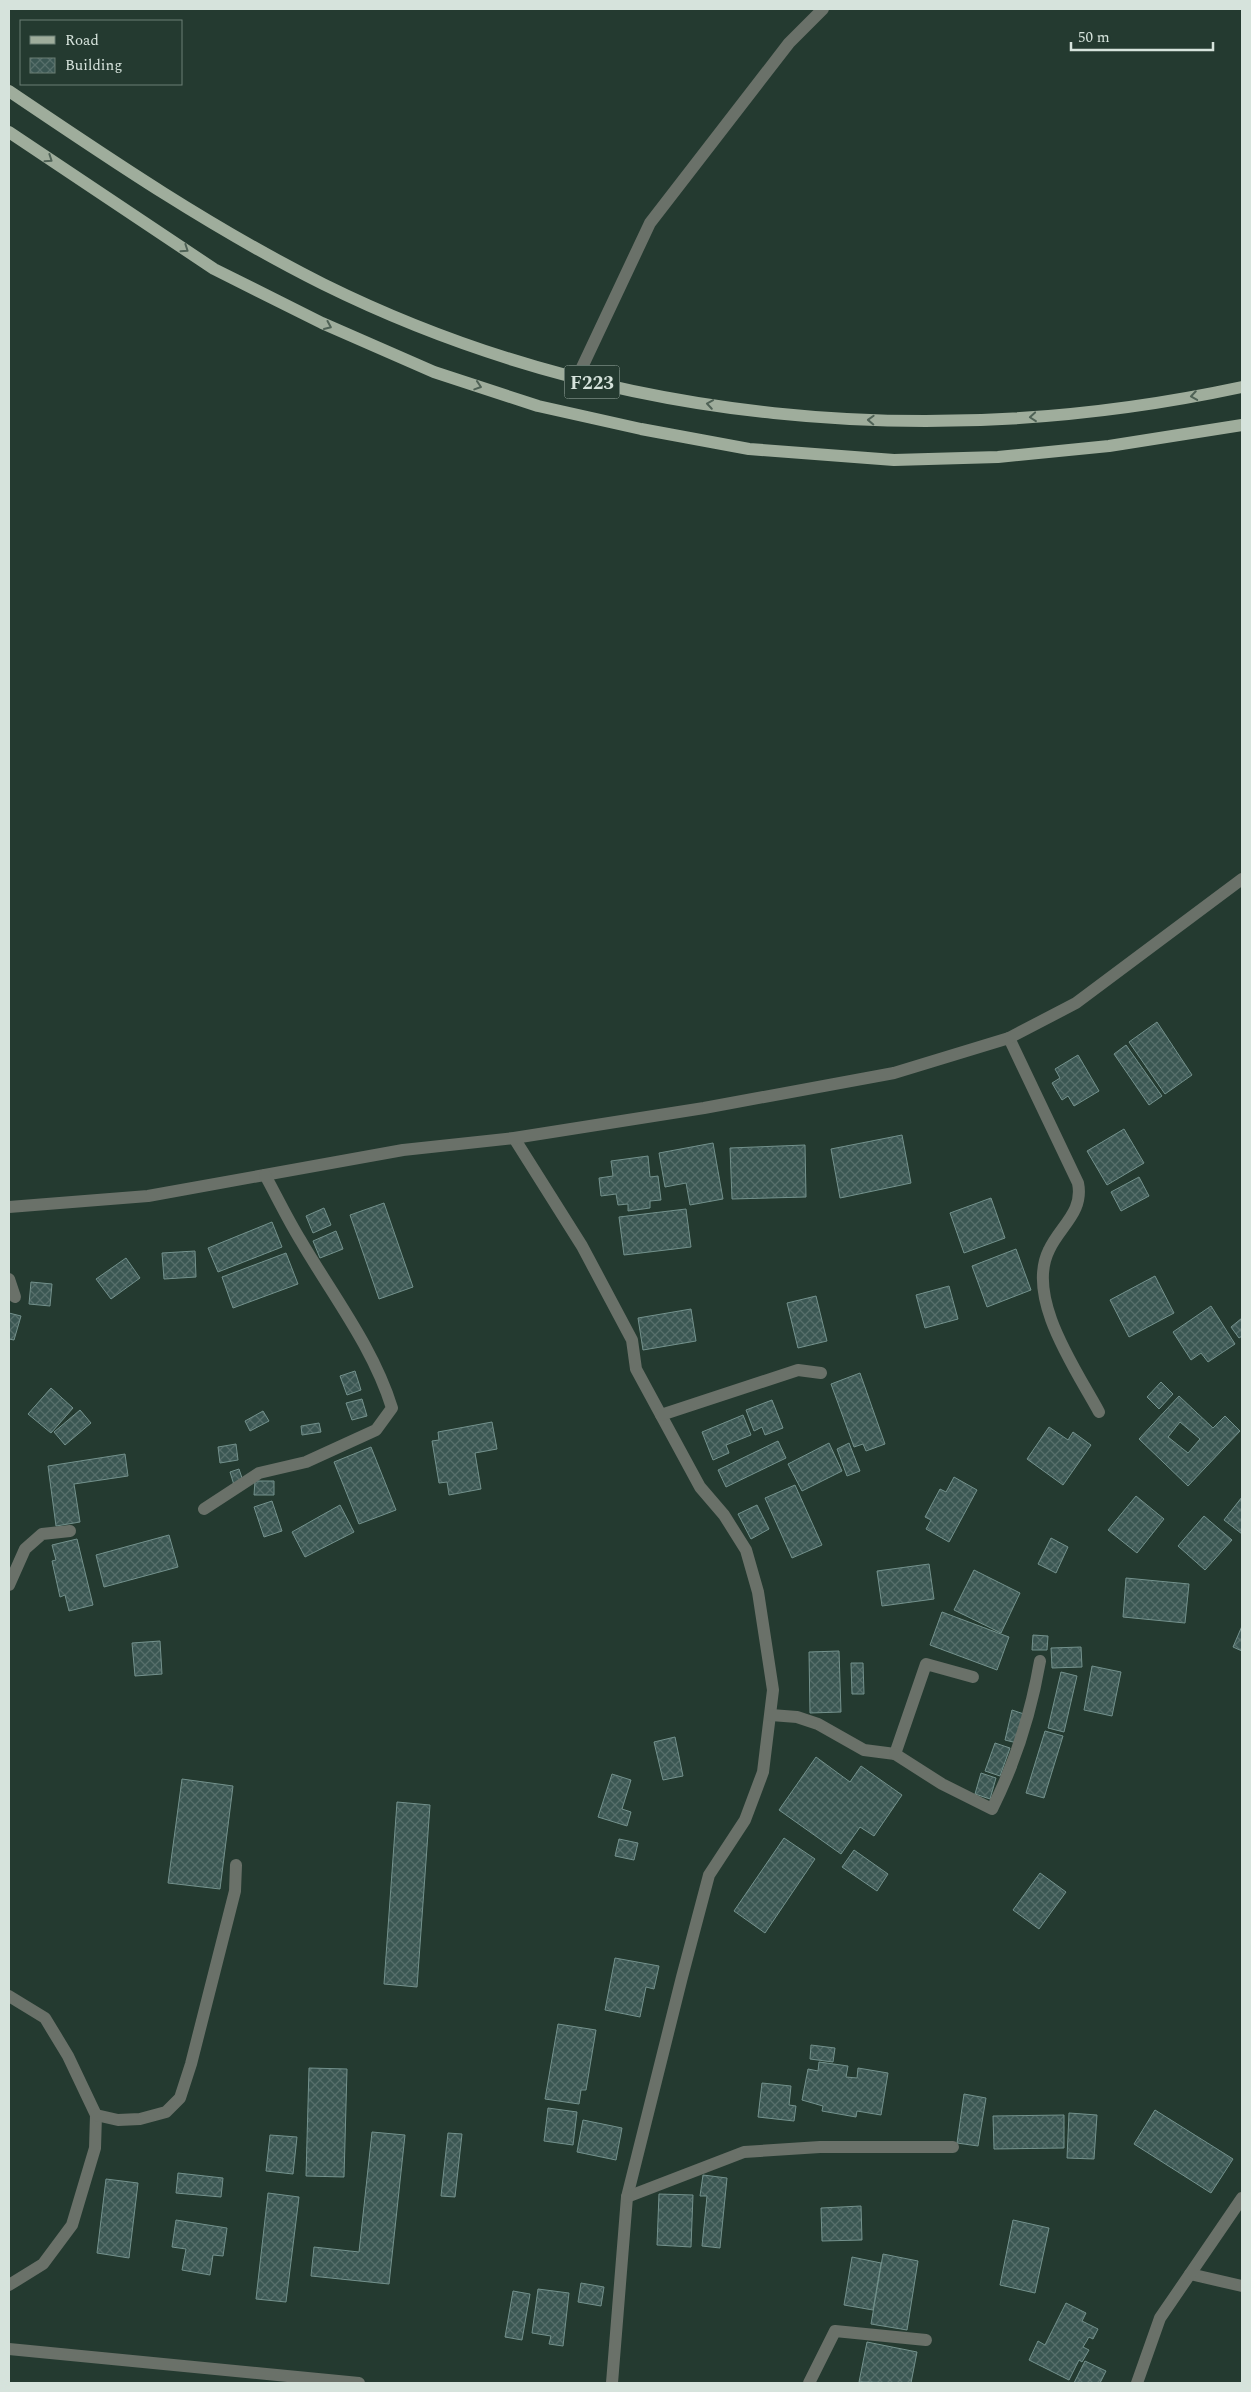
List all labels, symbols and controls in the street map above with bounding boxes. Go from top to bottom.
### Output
legend [20,20,182,85]
scale bar [1071,20,1214,52]
text: 50 m [1078,26,1110,49]
text: Road [65,29,99,52]
text: Building [65,54,122,77]
one-way arrow [44,153,53,162]
one-way arrow [179,243,188,252]
one-way arrow [322,319,331,329]
road number: F223 [564,366,620,398]
one-way arrow [473,381,482,391]
one-way arrow [1190,391,1199,401]
one-way arrow [705,400,714,410]
one-way arrow [1029,411,1037,422]
one-way arrow [867,415,875,426]

